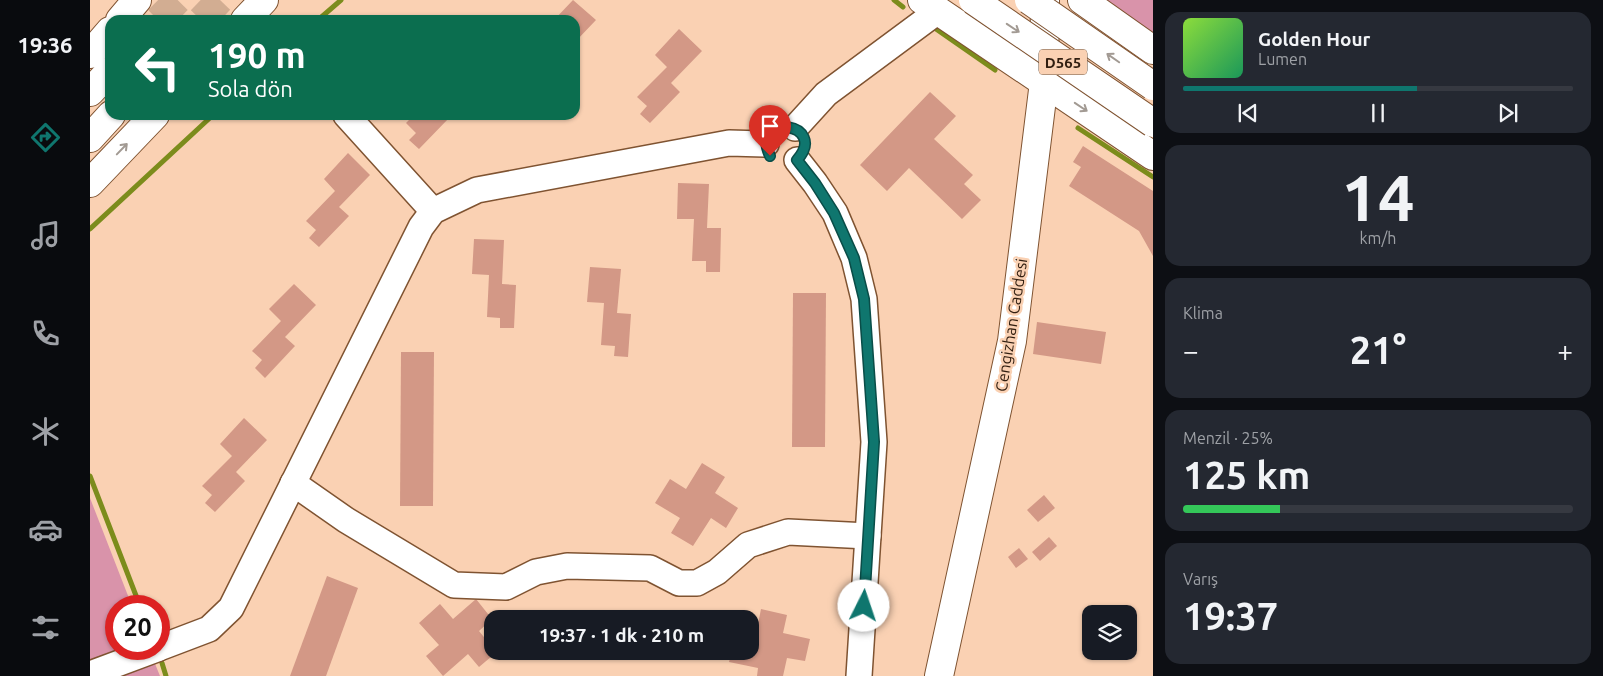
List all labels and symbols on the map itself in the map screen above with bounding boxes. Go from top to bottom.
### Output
one-way arrow [1006,22,1020,33]
road number: D565 [1039,50,1087,74]
one-way arrow [1106,53,1120,63]
one-way arrow [1074,102,1088,112]
pin [749,105,791,156]
one-way arrow [116,143,128,155]
street label: Cengizhan Caddesi [992,257,1030,393]
position arrow [837,579,889,631]
speed limit sign: 20 [105,595,170,660]

